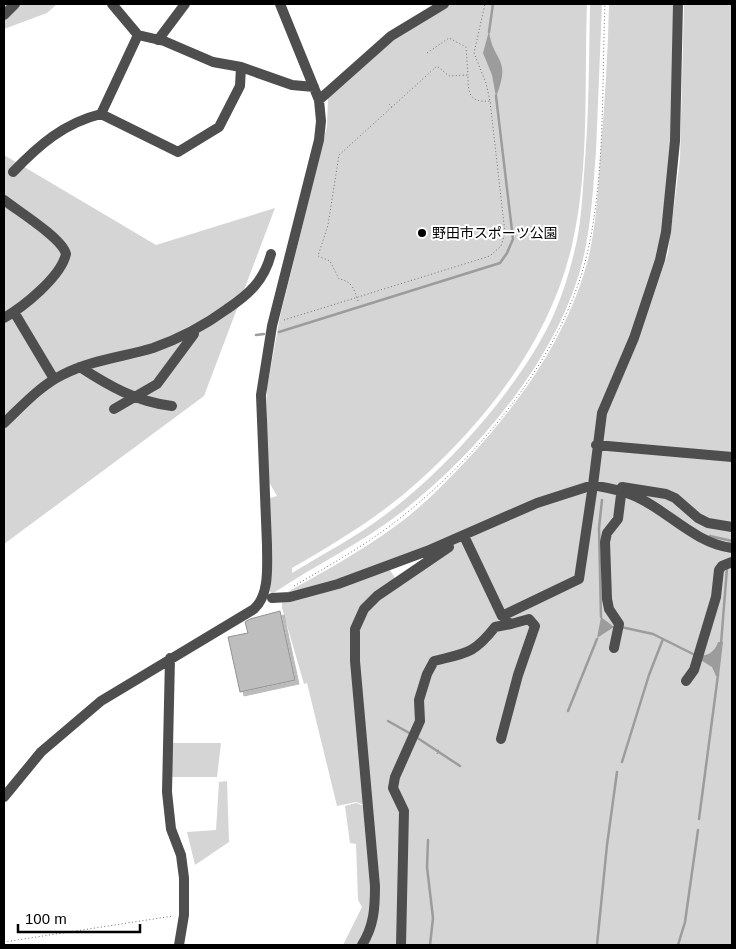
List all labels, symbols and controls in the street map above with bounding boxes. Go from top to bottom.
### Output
place label: 野田市スポーツ公園 [432,225,558,241]
marker: 野田市スポーツ公園 [416,227,428,239]
scale bar [18,902,140,934]
text: 100 m [25,910,67,927]

